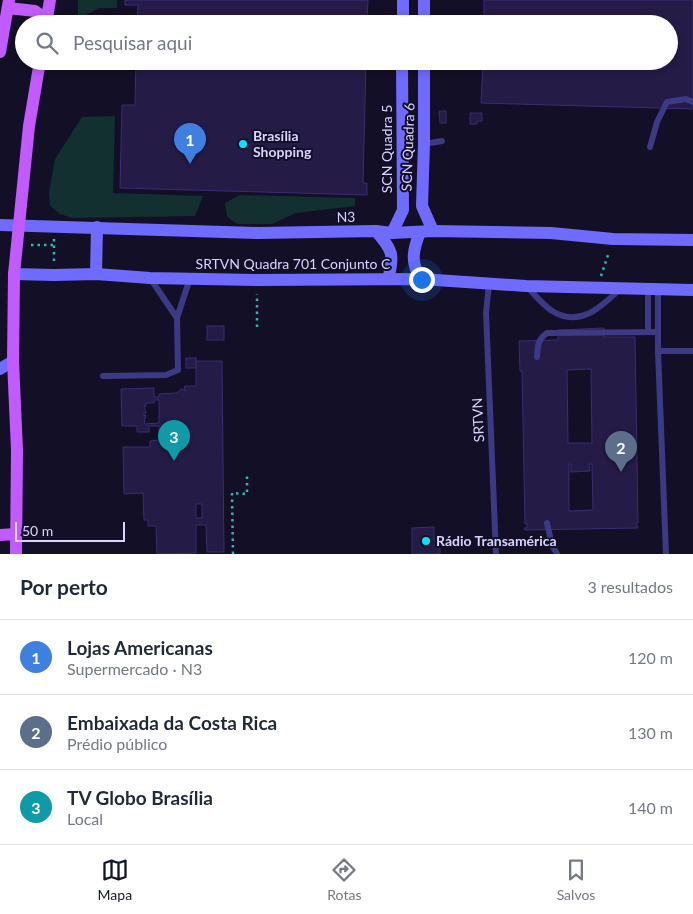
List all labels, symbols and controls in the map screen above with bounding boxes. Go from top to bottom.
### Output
search box [15,15,678,70]
icon: search [33,29,61,57]
text: Pesquisar aqui [73,31,192,54]
street label: SCN Quadra 6 [397,102,418,192]
street label: SCN Quadra 5 [378,105,395,193]
pin: 1 [174,123,206,164]
place label: Brasília Shopping [253,127,312,160]
marker: Brasília Shopping [237,138,249,150]
street label: N3 [336,208,356,225]
street label: SRTVN Quadra 701 Conjunto C [196,255,391,272]
your location [409,267,435,293]
street label: SRTVN [468,397,487,443]
pin: 3 [158,420,190,461]
pin: 2 [605,431,637,472]
scale bar [15,519,125,542]
text: 50 m [22,522,53,539]
place label: Rádio Transamérica [436,532,557,549]
marker: Rádio Transamérica [420,535,432,547]
text: Por perto [20,574,108,599]
text: 3 resultados [587,577,673,596]
text: Lojas Americanas [67,636,213,659]
text: 1 [31,648,41,667]
text: 120 m [628,648,673,667]
text: Supermercado · N3 [67,659,202,678]
text: Embaixada da Costa Rica [67,711,277,734]
text: 2 [31,723,41,742]
text: 130 m [628,723,673,742]
text: Prédio público [67,734,167,753]
text: TV Globo Brasília [67,786,213,809]
text: 3 [31,798,41,817]
text: 140 m [628,798,673,817]
text: Local [67,809,103,828]
tab: Mapa [98,856,132,903]
tab: Rotas [327,856,361,903]
tab: Salvos [557,856,595,903]

